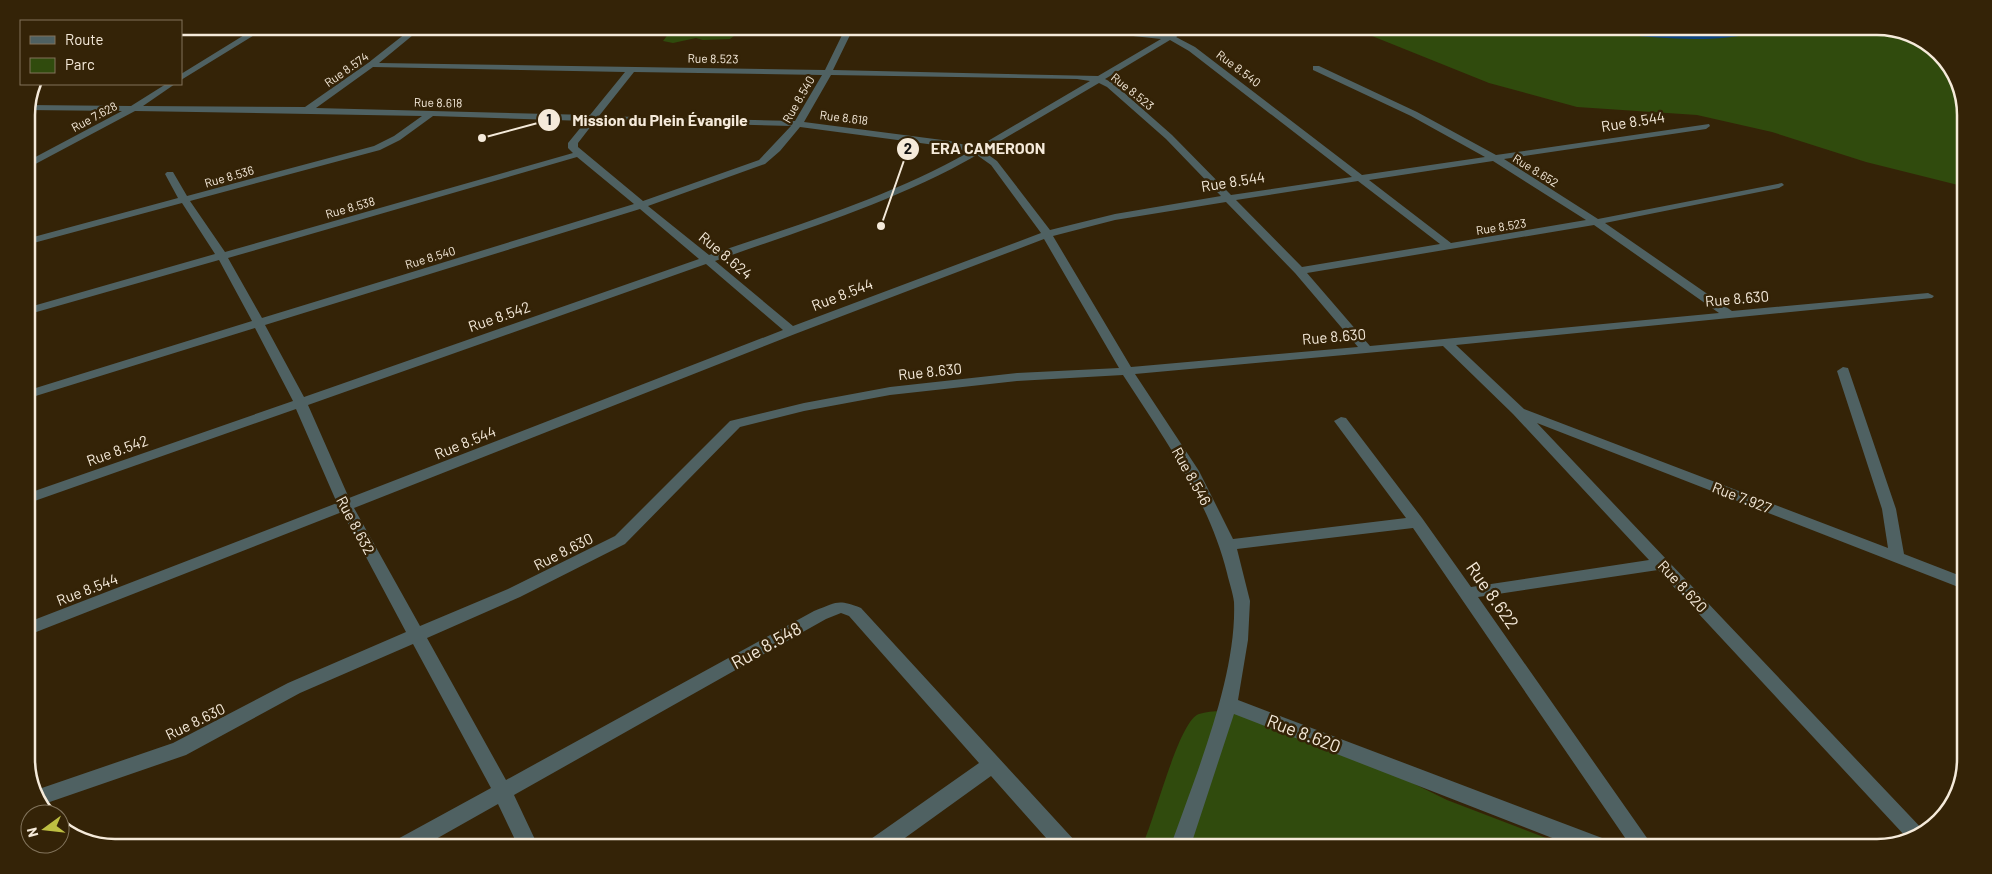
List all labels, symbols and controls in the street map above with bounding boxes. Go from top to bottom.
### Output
legend [20,20,182,85]
text: Route [65,30,104,48]
street label: Rue 8.540 [1214,47,1264,89]
street label: Rue 8.574 [321,49,371,89]
street label: Rue 8.523 [687,51,739,65]
text: Parc [65,55,95,73]
street label: Rue 8.523 [1109,70,1157,112]
street label: Rue 8.540 [779,73,817,125]
street label: Rue 8.618 [414,95,462,109]
street label: Rue 7.628 [69,98,119,134]
callout: Mission du Plein Évangile [537,105,758,136]
street label: Rue 8.618 [819,107,869,127]
street label: Rue 8.544 [1600,107,1666,135]
text: 1 [546,110,552,128]
text: Mission du Plein Évangile [572,110,748,129]
callout: ERA CAMEROON [896,133,1056,164]
text: ERA CAMEROON [931,138,1045,157]
text: 2 [904,139,912,157]
street label: Rue 8.652 [1511,151,1561,189]
street label: Rue 8.536 [203,162,255,190]
street label: Rue 8.544 [1200,167,1266,195]
street label: Rue 8.538 [324,193,376,221]
street label: Rue 8.523 [1475,215,1527,237]
street label: Rue 8.624 [696,227,756,283]
street label: Rue 8.540 [403,243,457,271]
street label: Rue 8.544 [809,274,875,314]
street label: Rue 8.630 [1704,286,1770,310]
street label: Rue 8.542 [466,297,532,335]
street label: Rue 8.630 [1301,324,1367,348]
street label: Rue 8.630 [897,359,963,383]
street label: Rue 8.544 [432,422,498,462]
street label: Rue 8.542 [84,431,150,469]
street label: Rue 8.546 [1169,444,1215,508]
street label: Rue 7.927 [1710,478,1774,516]
street label: Rue 8.632 [333,493,379,557]
street label: Rue 8.630 [530,528,596,574]
street label: Rue 8.620 [1654,556,1712,616]
street label: Rue 8.622 [1462,557,1524,633]
street label: Rue 8.544 [54,569,120,609]
street label: Rue 8.548 [727,617,805,673]
street label: Rue 8.630 [162,699,228,743]
street label: Rue 8.620 [1264,709,1344,757]
north arrow [20,804,70,854]
text: N [23,826,41,839]

